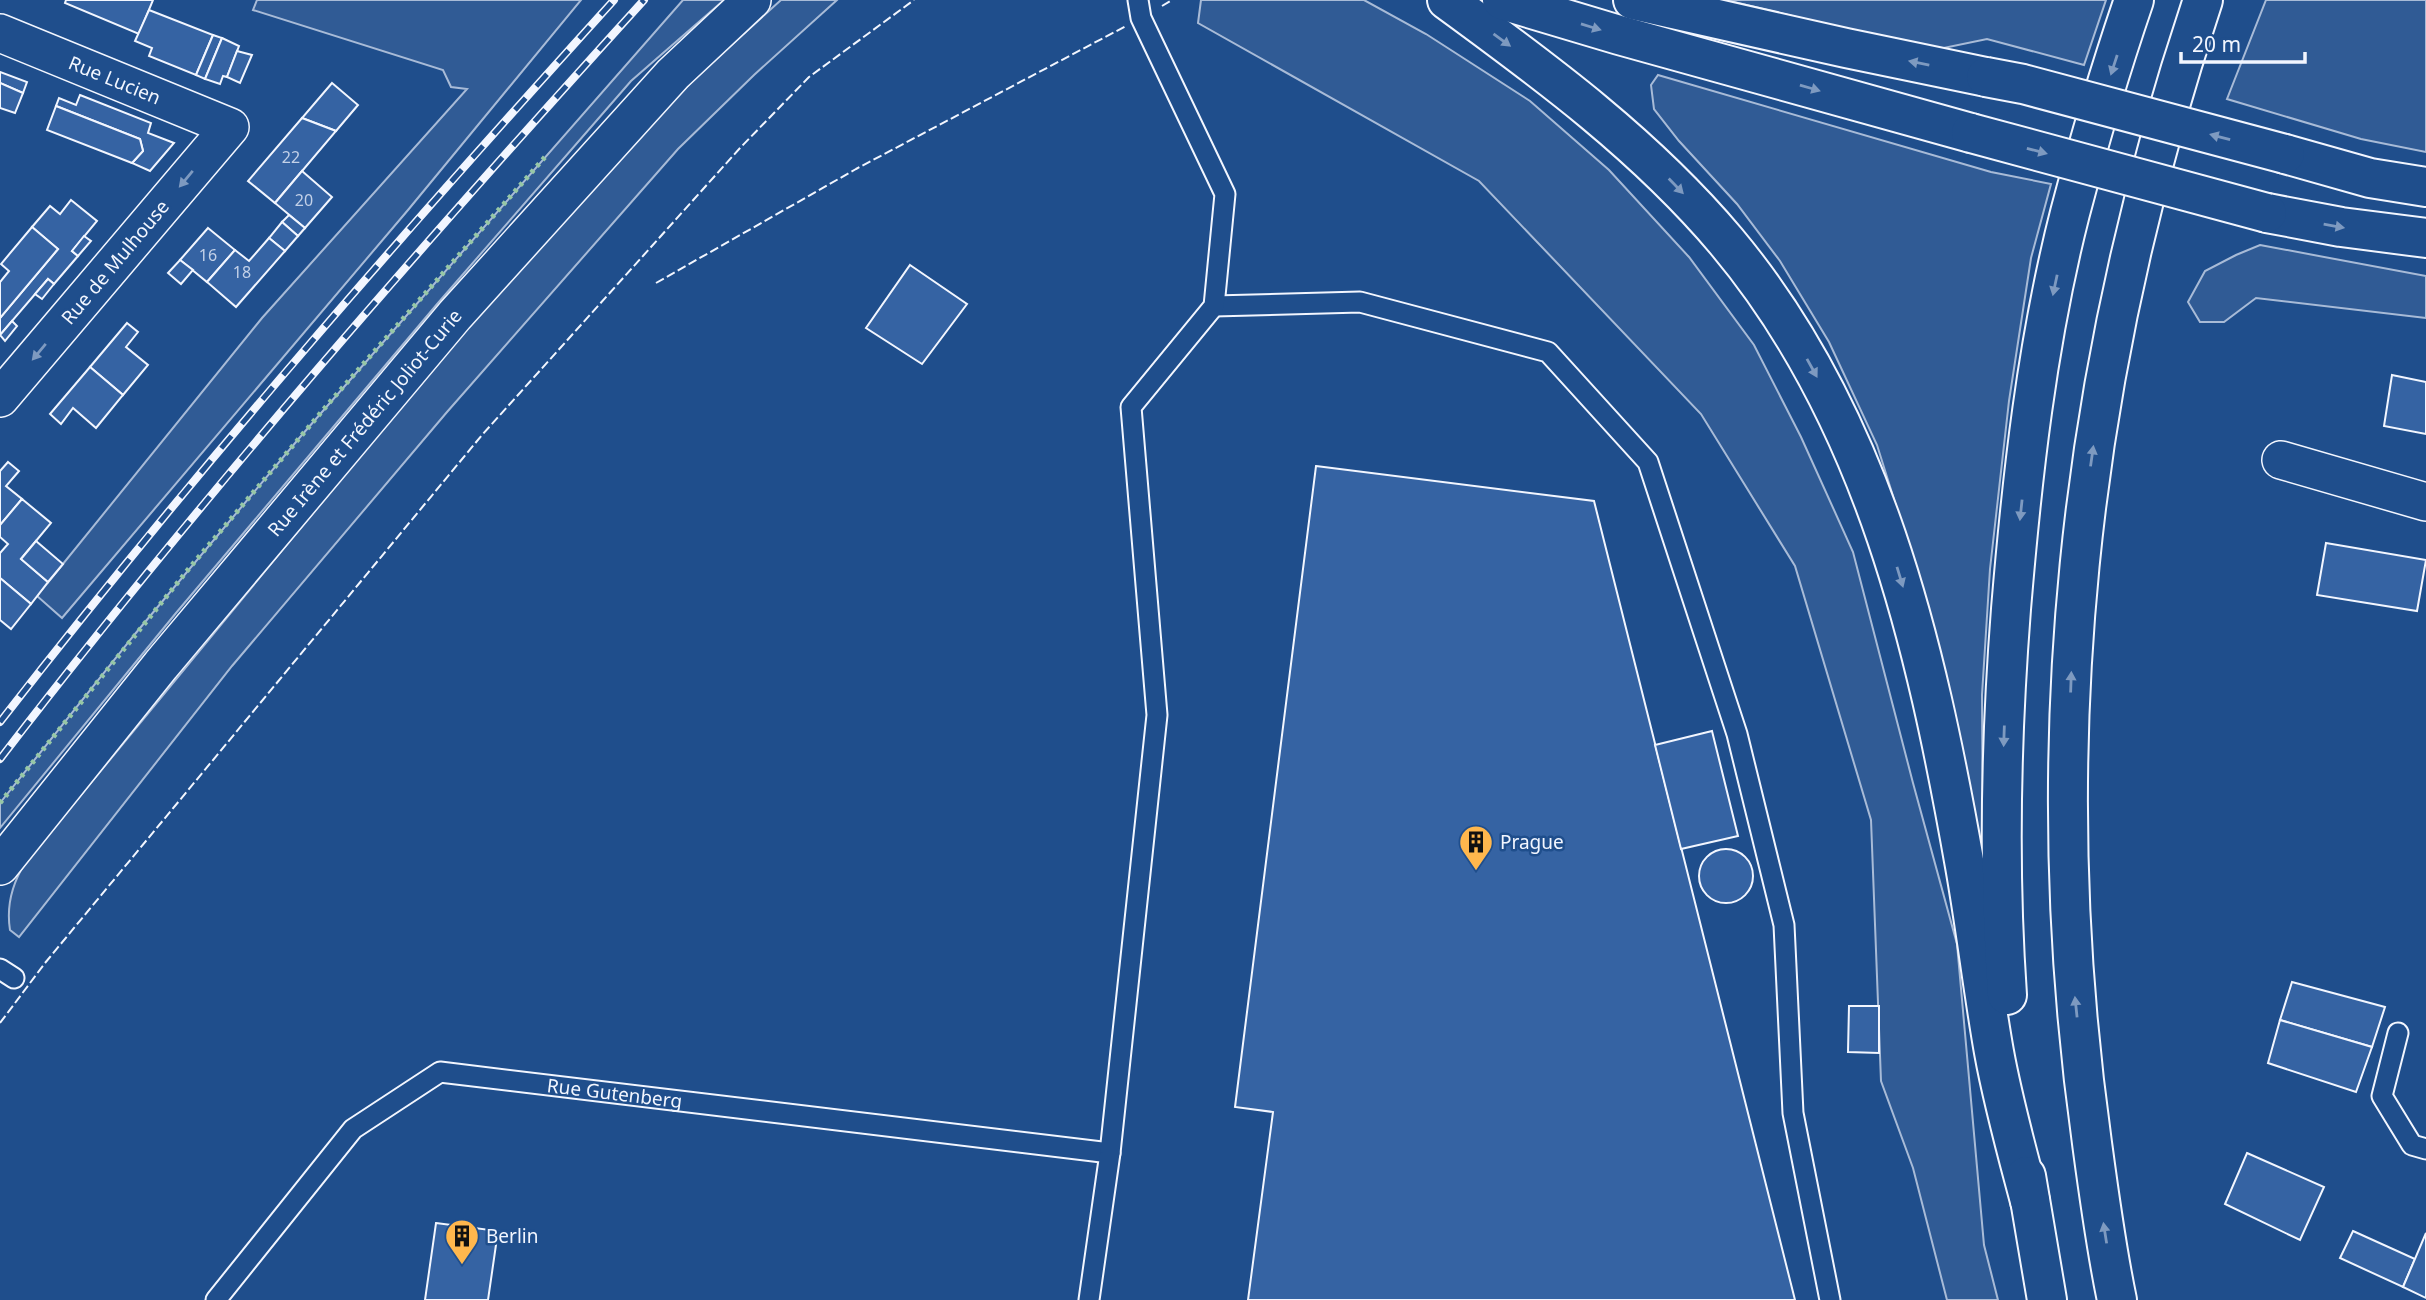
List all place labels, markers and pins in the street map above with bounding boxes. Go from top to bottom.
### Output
building icon: Prague [1457,823,1495,872]
place label: Prague [1500,829,1564,855]
building icon: Berlin [443,1217,481,1266]
place label: Berlin [486,1223,538,1249]

